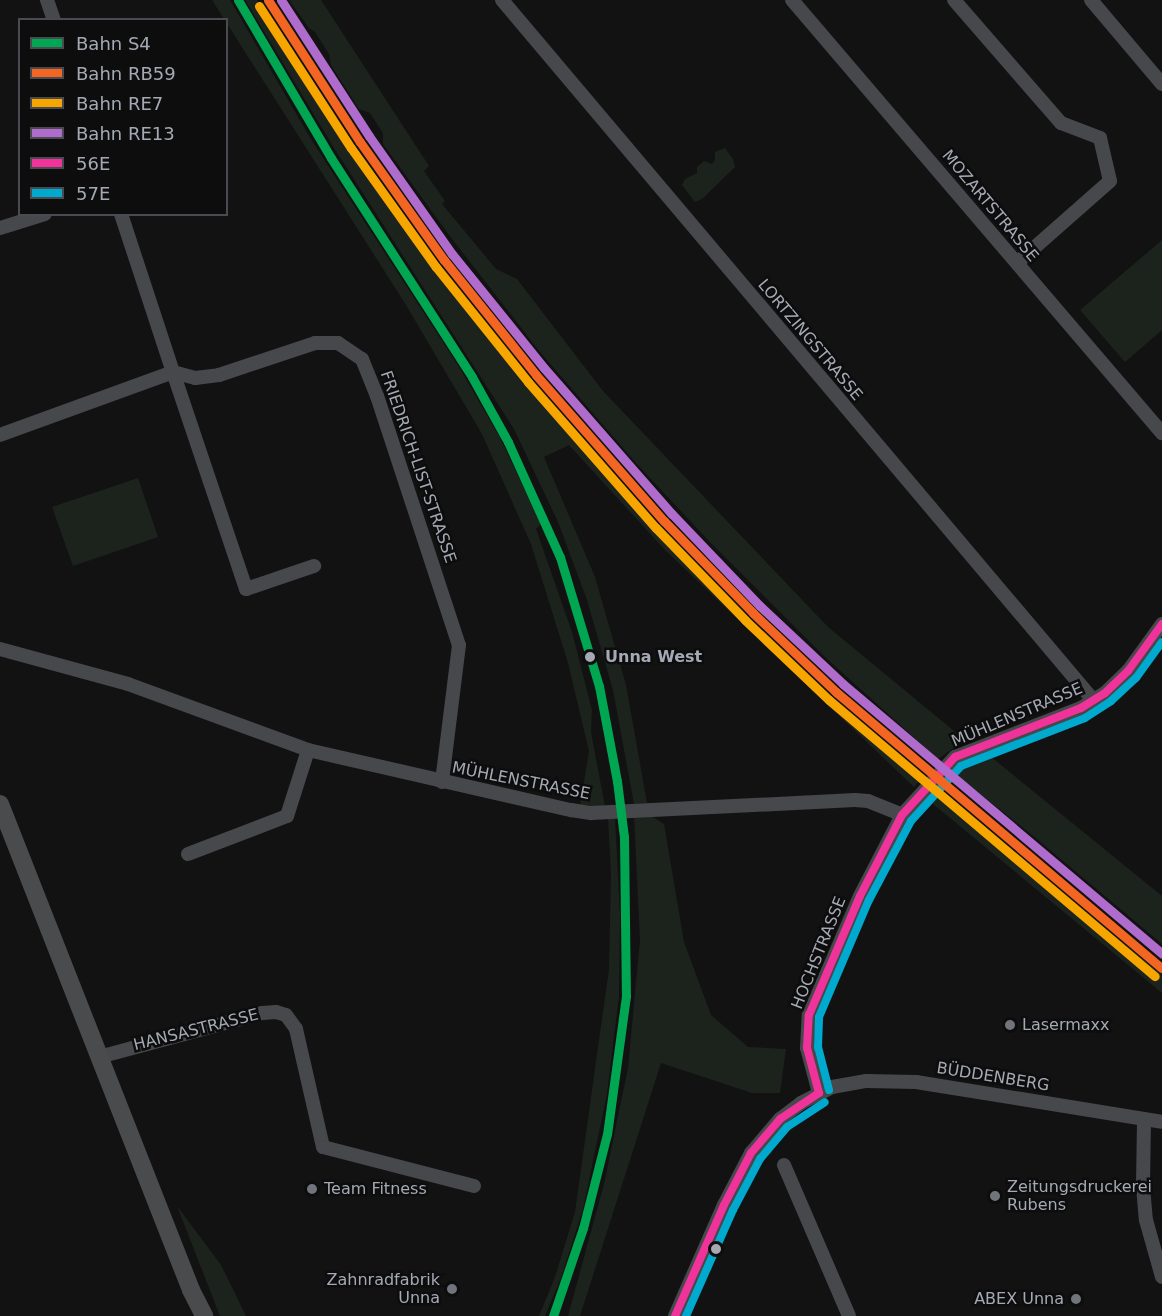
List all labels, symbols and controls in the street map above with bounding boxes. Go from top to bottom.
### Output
legend [18,18,228,216]
text: Bahn S4 [76,33,151,54]
text: Bahn RB59 [76,63,176,84]
text: Bahn RE7 [76,93,163,114]
text: Bahn RE13 [76,123,175,144]
street label: MOZARTSTRASSE [938,146,1042,266]
text: 56E [76,153,110,174]
text: 57E [76,183,110,204]
street label: LORTZINGSTRASSE [754,275,866,405]
street label: FRIEDRICH-LIST-STRASSE [376,368,460,566]
marker: Unna West [580,647,600,667]
place label: Unna West [605,647,702,667]
street label: MÜHLENSTRASSE [949,679,1085,751]
street label: MÜHLENSTRASSE [450,758,592,804]
street label: HOCHSTRASSE [788,894,850,1012]
street label: HANSASTRASSE [132,1005,260,1055]
place label: Lasermaxx [1022,1015,1110,1035]
marker: Lasermaxx [1003,1018,1017,1032]
street label: BÜDDENBERG [935,1059,1051,1095]
place label: Zeitungsdruckerei Rubens [1007,1177,1152,1215]
place label: Team Fitness [324,1179,427,1199]
marker: Team Fitness [305,1182,319,1196]
marker: Zeitungsdruckerei Rubens [988,1189,1002,1203]
unlabelled marker [710,1243,722,1255]
place label: Zahnradfabrik Unna [327,1270,440,1308]
marker: Zahnradfabrik Unna [445,1282,459,1296]
place label: ABEX Unna [974,1289,1064,1309]
marker: ABEX Unna [1069,1292,1083,1306]

